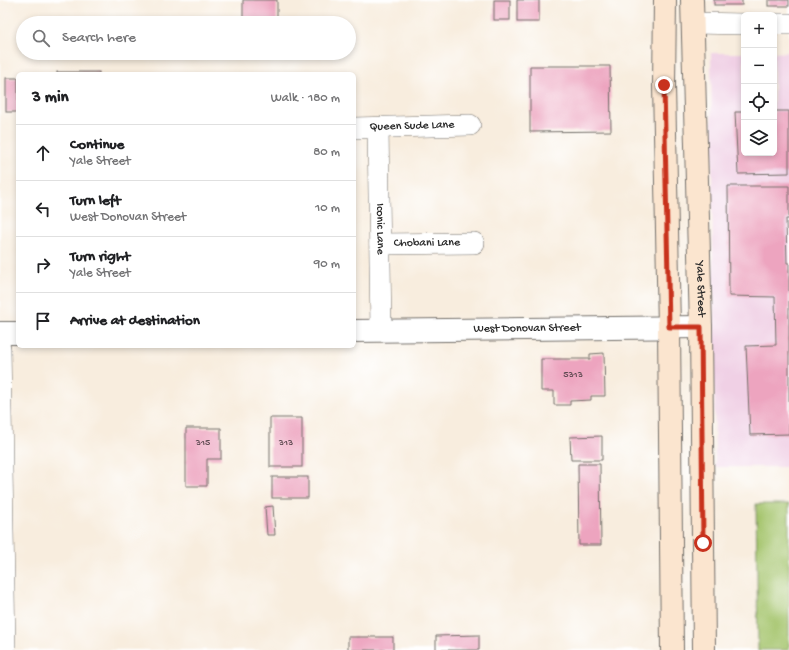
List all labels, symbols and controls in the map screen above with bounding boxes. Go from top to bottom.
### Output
map controls [741,12,777,156]
button: + [741,12,777,48]
search box [16,16,356,60]
icon: search [30,27,52,49]
text: Search here [62,29,136,47]
button: − [741,48,777,84]
route end [655,76,673,94]
button: locate [741,84,777,120]
text: 3 min [32,88,69,108]
text: Walk · 180 m [271,91,340,106]
street label: Queen Sude Lane [369,118,455,135]
button: layers [741,120,777,156]
text: Continue [70,136,124,154]
icon: ahead [32,142,54,164]
text: 80 m [313,145,340,160]
text: Yale Street [70,154,131,169]
text: Turn left [70,192,121,210]
icon: left [32,198,54,220]
text: 10 m [315,201,340,216]
street label: Iconic Lane [372,203,387,256]
text: West Donovan Street [70,210,186,225]
street label: Chobani Lane [394,236,461,251]
text: Turn right [70,248,130,266]
icon: right [32,254,54,276]
text: 90 m [314,257,340,272]
street label: Yale Street [692,260,708,318]
text: Yale Street [70,266,131,281]
icon: arrive [32,310,54,332]
text: Arrive at destination [70,312,200,330]
street label: West Donovan Street [473,321,582,337]
house number: 5313 [563,369,583,381]
house number: 315 [195,437,210,449]
house number: 313 [278,437,293,449]
route start [694,534,712,552]

